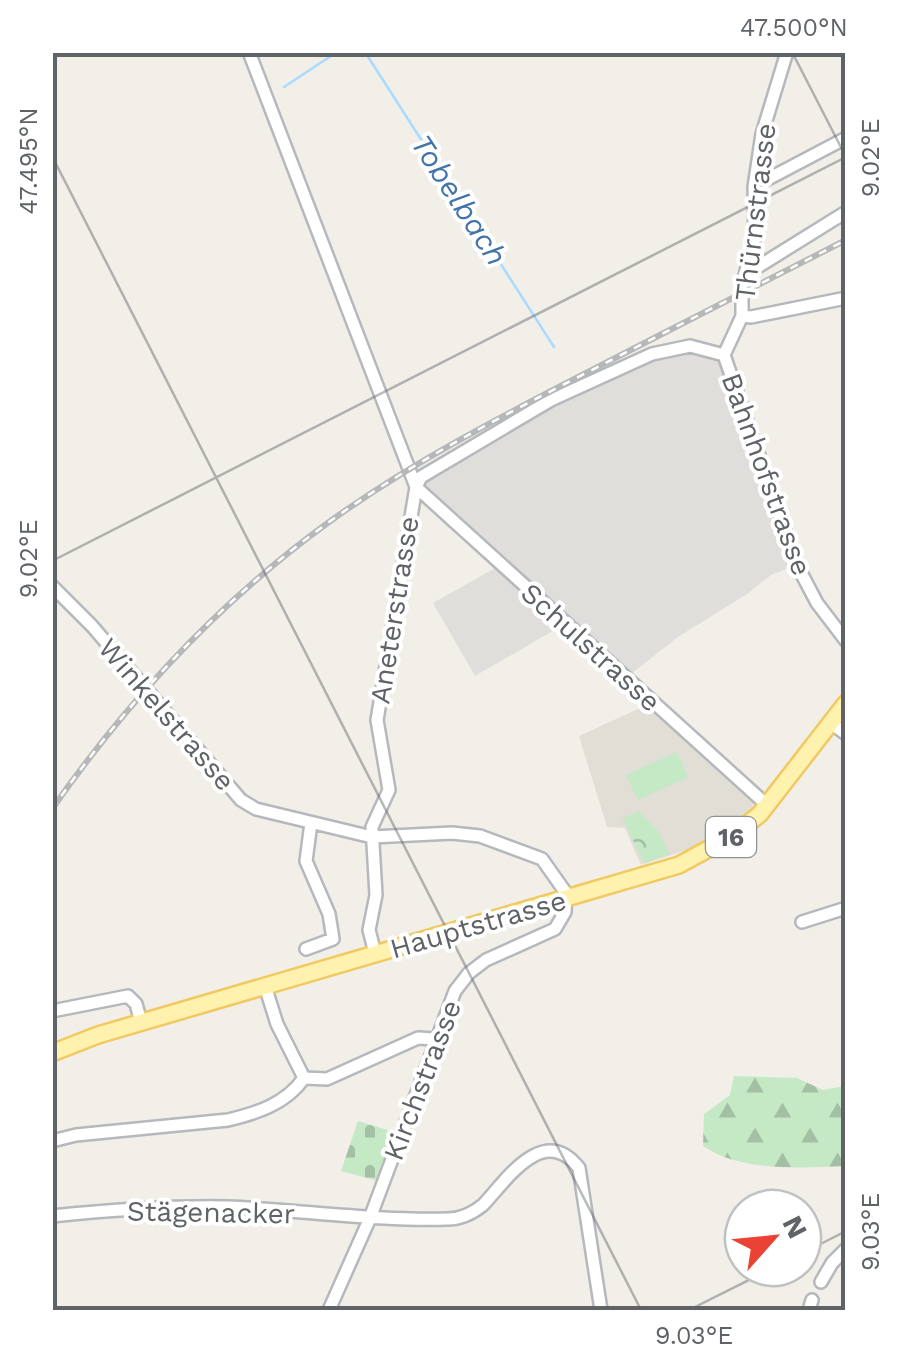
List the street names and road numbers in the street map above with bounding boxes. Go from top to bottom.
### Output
street label: Thürnstrasse [728,121,783,303]
street label: Bahnhofstrasse [715,369,818,580]
street label: Aneterstrasse [363,514,426,706]
street label: Schulstrasse [514,576,667,718]
street label: Winkelstrasse [92,631,242,797]
road number: 16 [706,817,756,857]
street label: Hauptstrasse [386,884,570,965]
street label: Kirchstrasse [377,995,468,1165]
street label: Stägenacker [127,1195,295,1230]

